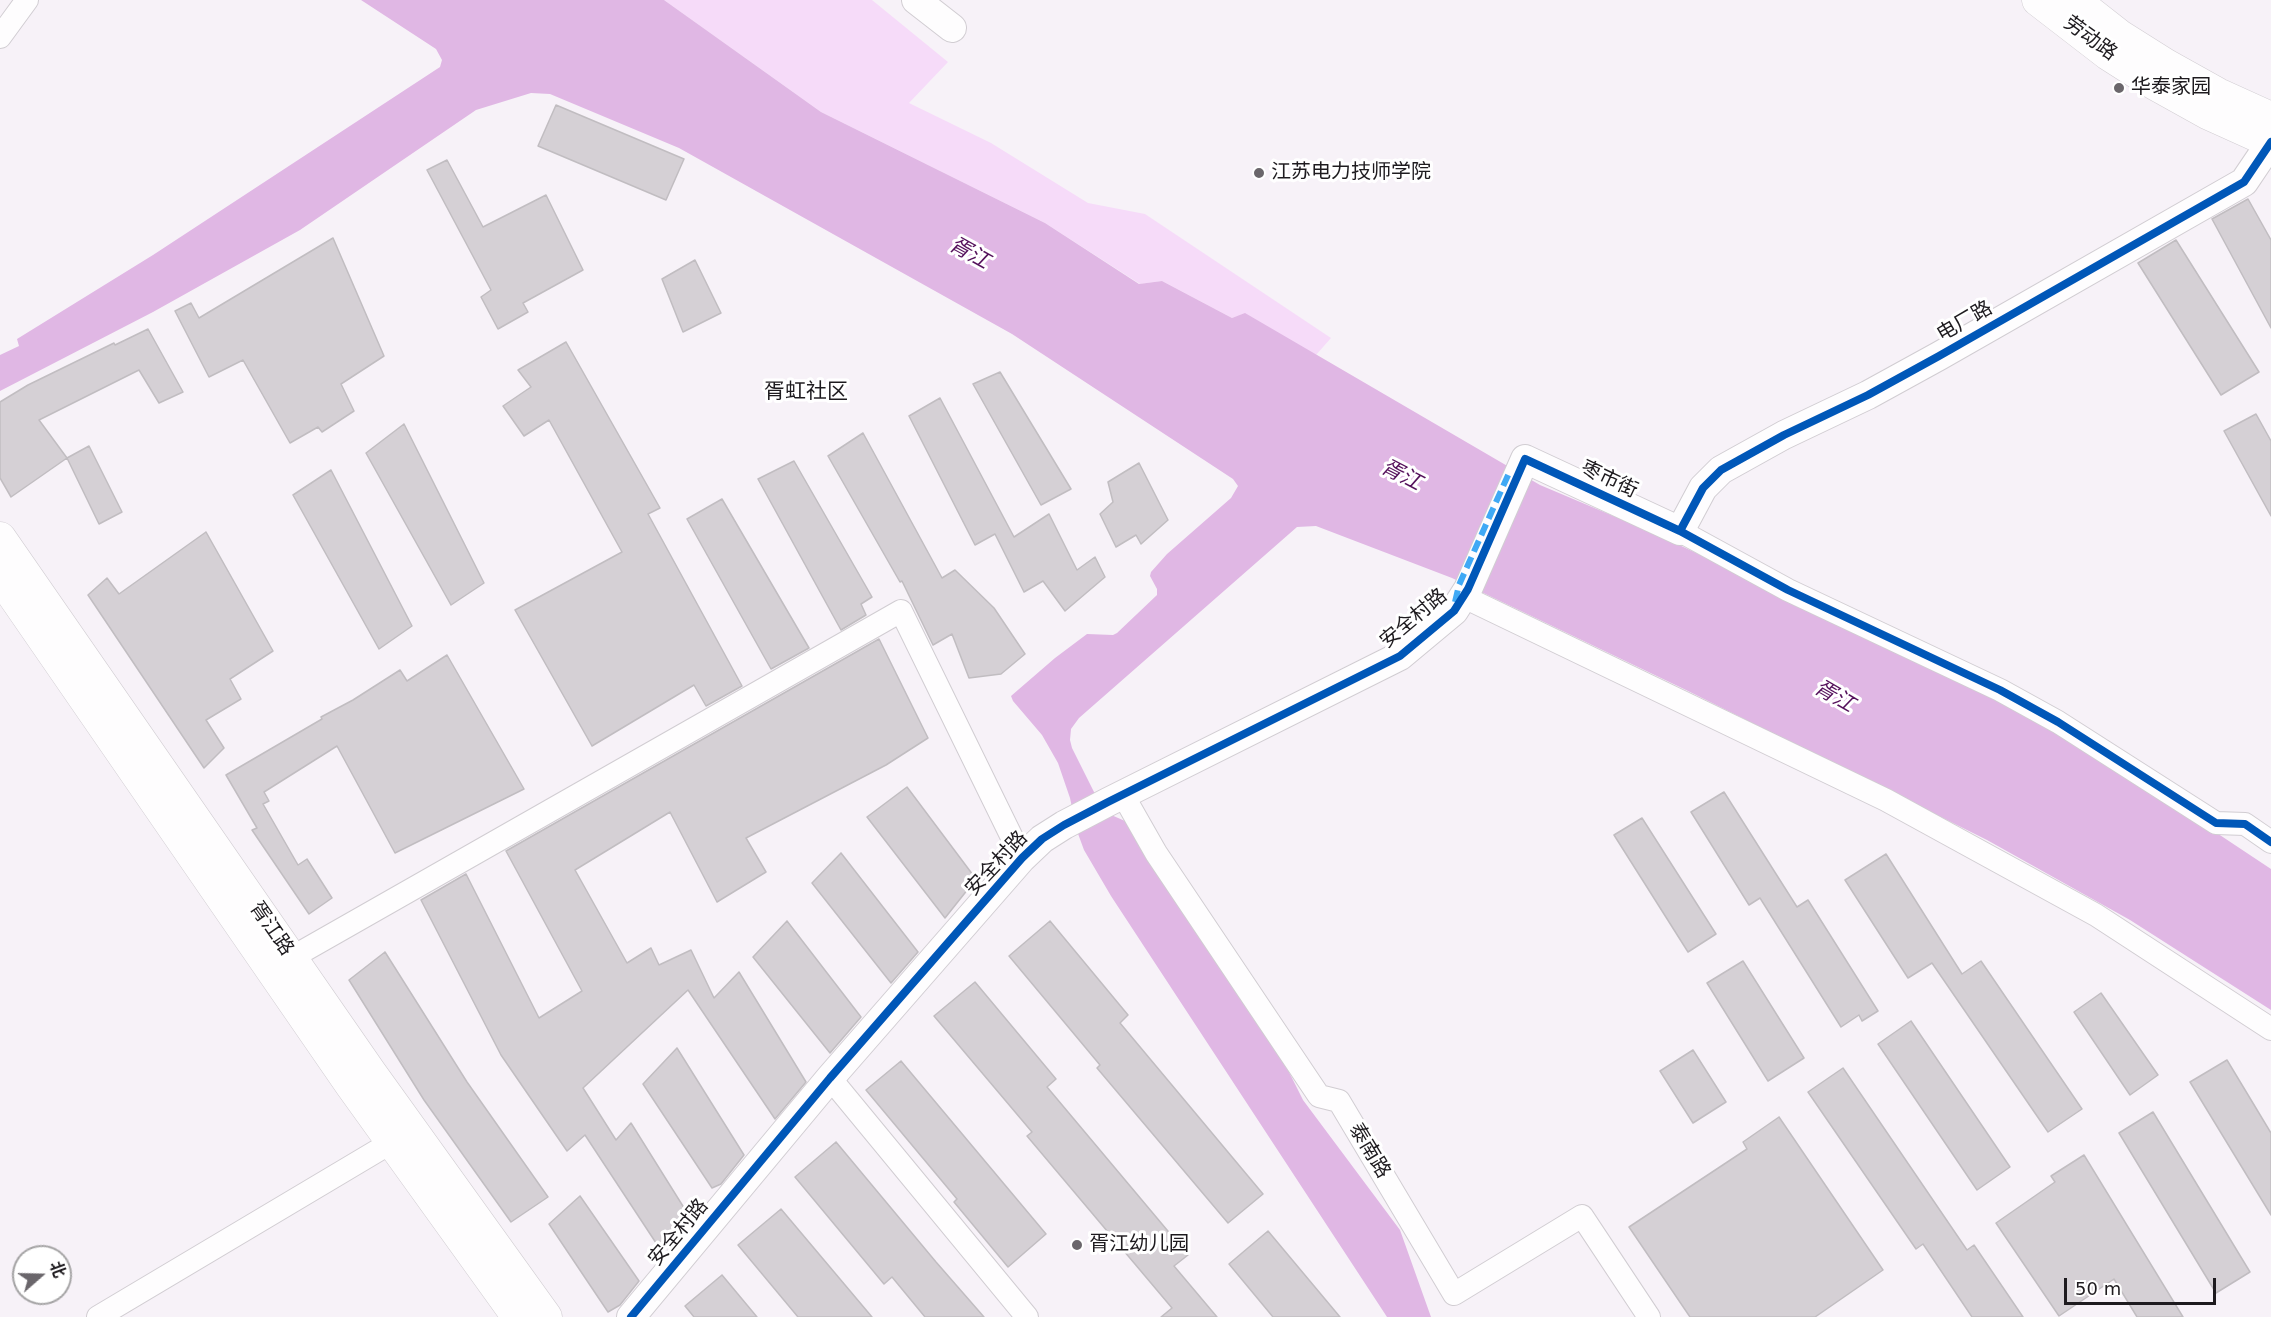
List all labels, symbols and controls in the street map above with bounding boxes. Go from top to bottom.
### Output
street label: 劳动路 [2059,12,2121,66]
place label: 华泰家园 [2131,76,2211,100]
marker: 华泰家园 [2112,81,2126,95]
place label: 江苏电力技师学院 [1271,161,1431,185]
marker: 江苏电力技师学院 [1252,166,1266,180]
water label: 胥江 [945,233,993,275]
street label: 电厂路 [1933,297,1997,347]
district label: 胥虹社区 [764,380,848,406]
water label: 胥江 [1377,455,1425,497]
street label: 枣市街 [1577,456,1641,504]
street label: 安全村路 [1376,584,1452,654]
water label: 胥江 [1810,676,1858,718]
street label: 安全村路 [961,827,1033,901]
street label: 胥江路 [244,898,298,960]
street label: 泰南路 [1343,1119,1395,1183]
street label: 安全村路 [644,1195,714,1271]
place label: 胥江幼儿园 [1089,1233,1189,1257]
marker: 胥江幼儿园 [1070,1238,1084,1252]
north arrow [12,1245,72,1305]
text: 北 [46,1259,69,1280]
scale bar [2067,1266,2218,1304]
text: 50 m [2075,1278,2121,1299]

